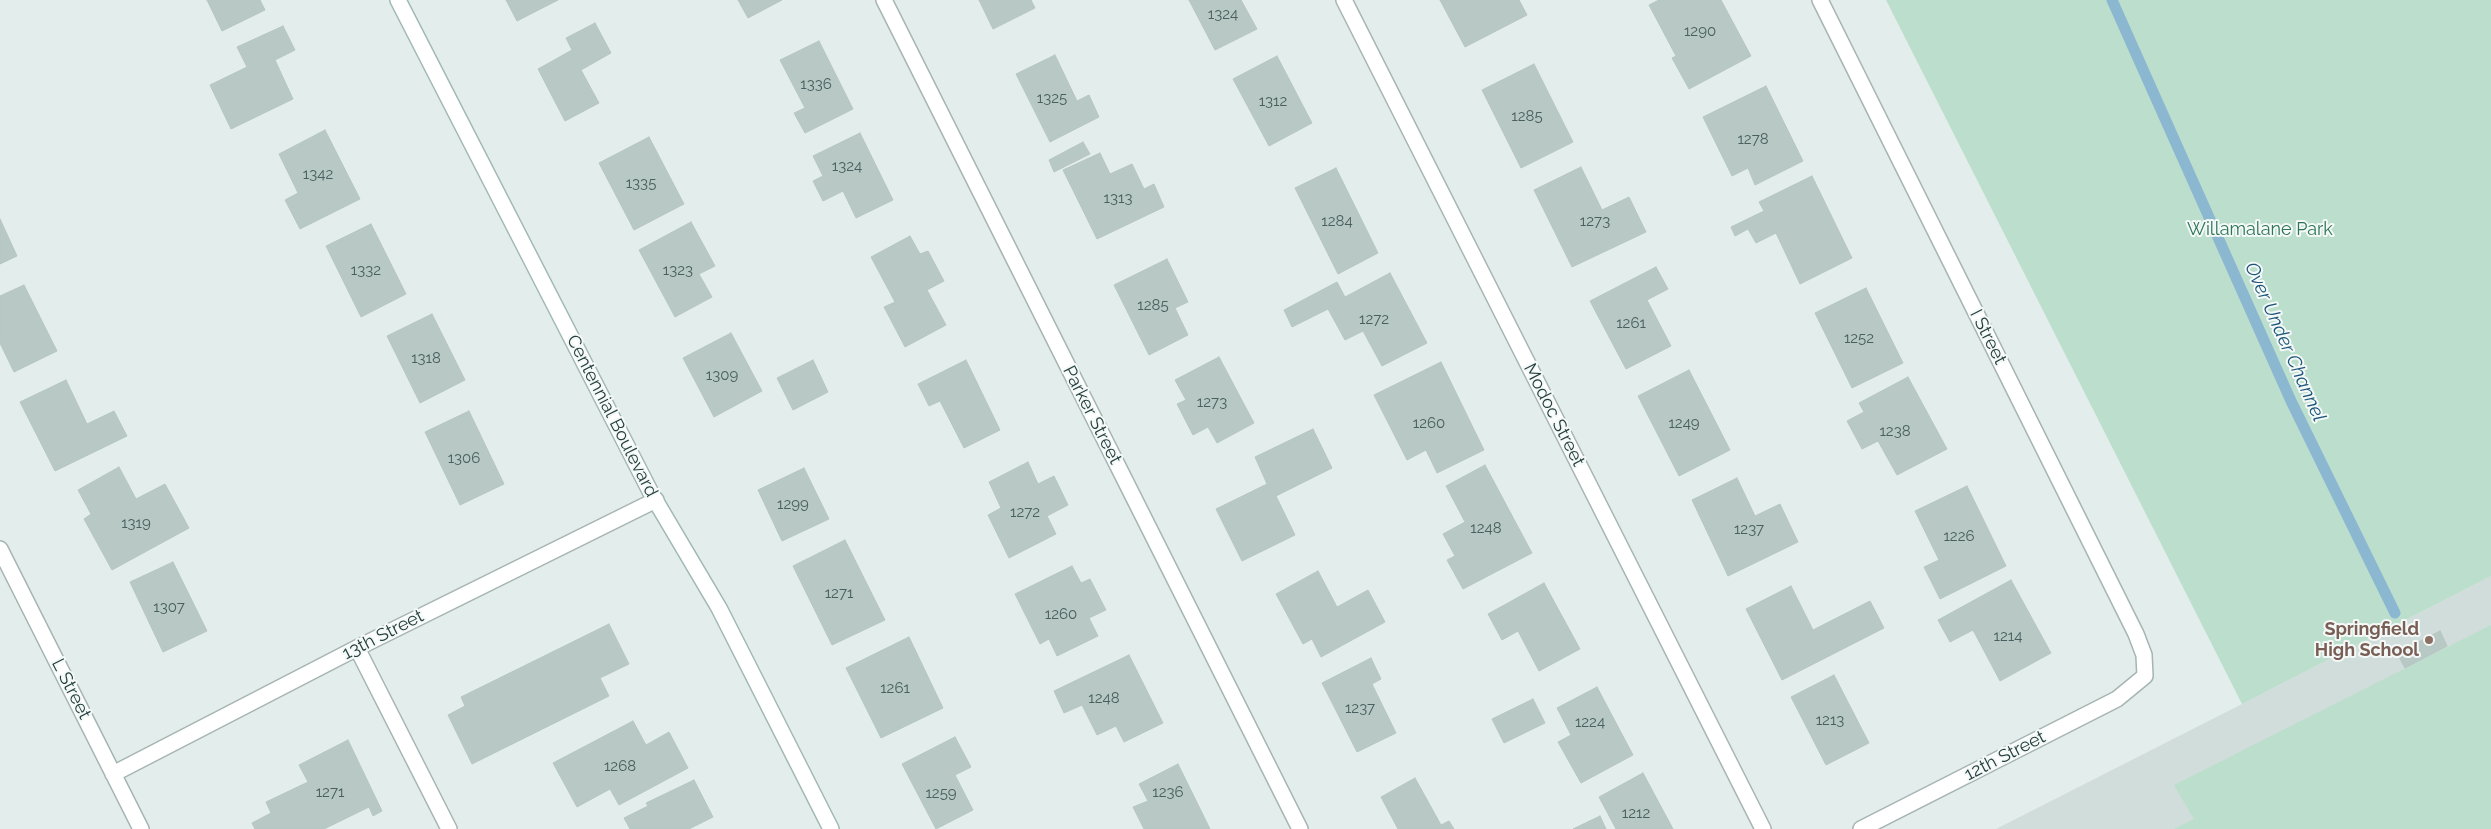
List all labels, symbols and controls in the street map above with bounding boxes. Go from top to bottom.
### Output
house number: 1324 [1208,5,1238,23]
house number: 1290 [1684,22,1716,40]
house number: 1336 [800,75,832,93]
house number: 1325 [1037,89,1067,107]
house number: 1312 [1259,92,1287,110]
house number: 1285 [1511,107,1543,125]
house number: 1278 [1737,130,1769,148]
house number: 1324 [832,157,862,175]
house number: 1342 [303,165,333,183]
house number: 1335 [626,174,656,192]
house number: 1313 [1104,189,1132,207]
house number: 1284 [1321,212,1353,230]
house number: 1273 [1580,212,1610,230]
park label: Willamalane Park [2187,219,2333,241]
water label: Over Under Channel [2240,259,2330,425]
house number: 1332 [351,261,381,279]
house number: 1323 [663,261,693,279]
house number: 1285 [1137,296,1169,314]
street label: I Street [1965,306,2011,368]
house number: 1272 [1359,310,1389,328]
house number: 1261 [1616,314,1646,332]
house number: 1252 [1844,329,1874,347]
street label: Centennial Boulevard [562,331,662,501]
house number: 1318 [411,349,441,367]
street label: Modoc Street [1519,360,1589,470]
street label: Parker Street [1058,362,1126,468]
house number: 1309 [706,366,738,384]
house number: 1273 [1197,393,1227,411]
house number: 1260 [1413,414,1445,432]
house number: 1249 [1668,414,1700,432]
house number: 1238 [1879,422,1911,440]
house number: 1306 [448,449,480,467]
house number: 1299 [777,495,809,513]
house number: 1272 [1010,503,1040,521]
house number: 1319 [121,514,151,532]
house number: 1248 [1470,519,1502,537]
house number: 1237 [1734,520,1764,538]
house number: 1226 [1943,527,1975,545]
house number: 1271 [825,584,853,602]
house number: 1307 [153,598,185,616]
street label: 13th Street [339,605,427,665]
house number: 1260 [1045,605,1077,623]
place label: Springfield High School [2315,619,2419,662]
house number: 1214 [1994,627,2022,645]
marker: Springfield High School [2423,634,2435,646]
street label: L Street [47,655,95,723]
house number: 1261 [880,679,910,697]
house number: 1248 [1088,689,1120,707]
house number: 1237 [1345,699,1375,717]
house number: 1213 [1816,711,1844,729]
house number: 1224 [1575,713,1605,731]
street label: 12th Street [1961,726,2049,786]
house number: 1268 [604,757,636,775]
house number: 1271 [316,783,344,801]
house number: 1236 [1152,783,1184,801]
house number: 1259 [925,784,957,802]
house number: 1212 [1622,804,1650,822]

